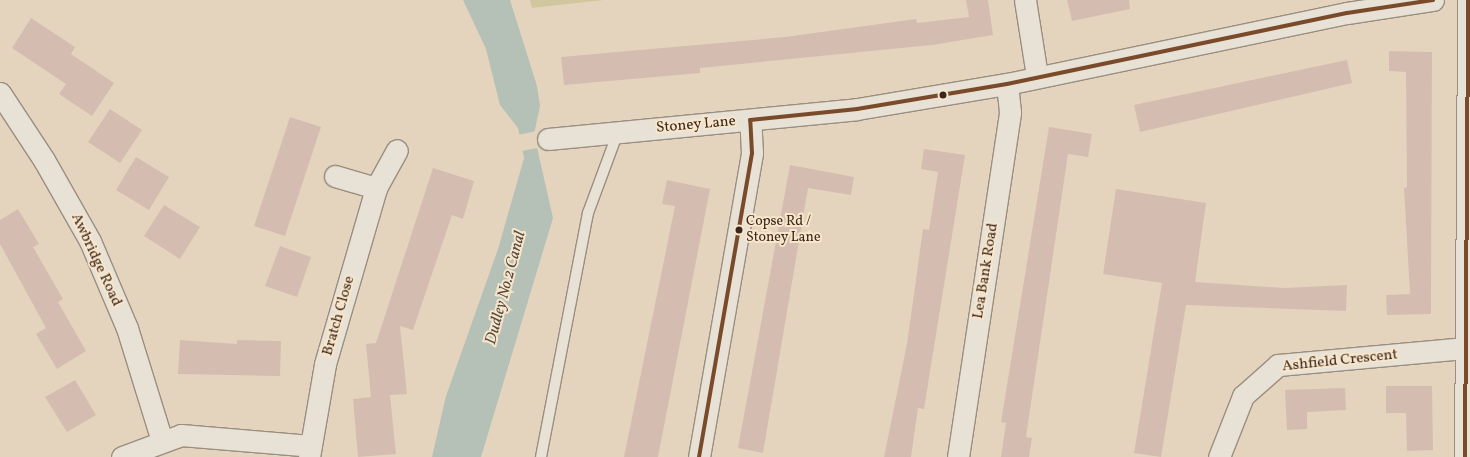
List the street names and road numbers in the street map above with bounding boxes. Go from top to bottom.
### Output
street label: Stoney Lane [655,113,737,137]
street label: Awbridge Road [67,211,125,309]
street label: Lea Bank Road [970,222,1002,320]
street label: Bratch Close [319,274,359,358]
street label: Ashfield Crescent [1281,346,1399,376]

